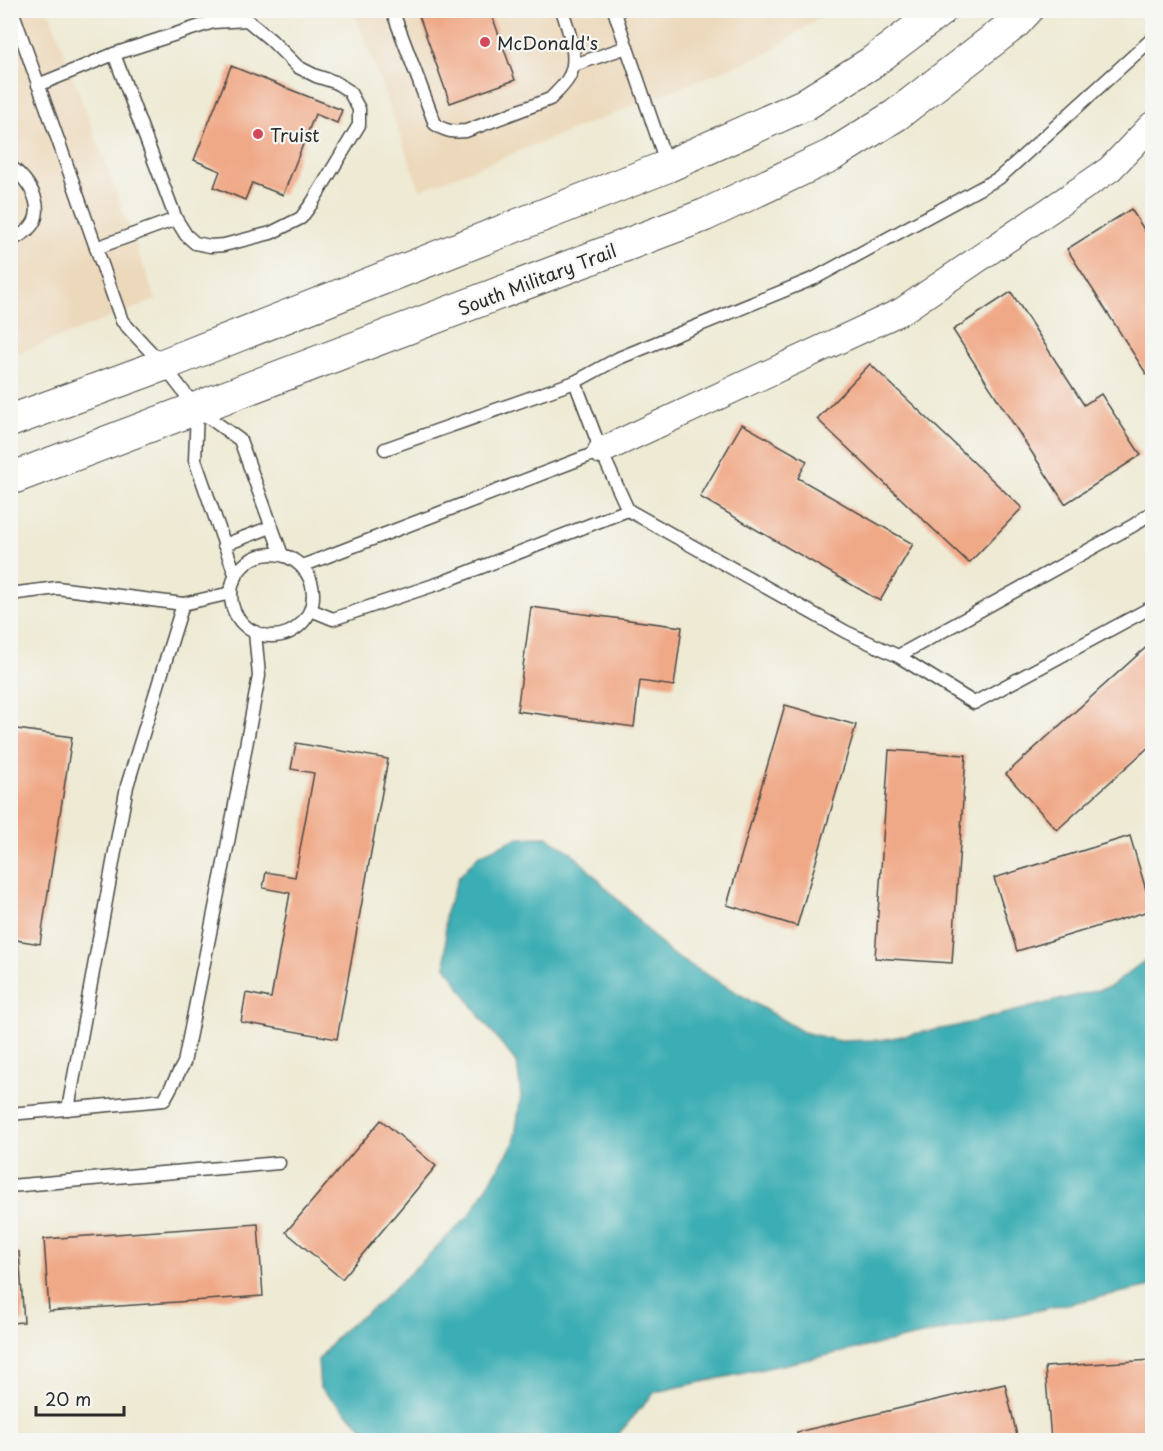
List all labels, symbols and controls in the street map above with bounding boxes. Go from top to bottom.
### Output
place label: McDonald's [497,29,598,56]
marker: McDonald's [478,35,492,49]
place label: Truist [270,121,320,148]
marker: Truist [251,127,265,141]
street label: South Military Trail [454,236,620,322]
scale bar [36,1379,124,1417]
text: 20 m [45,1385,91,1412]

